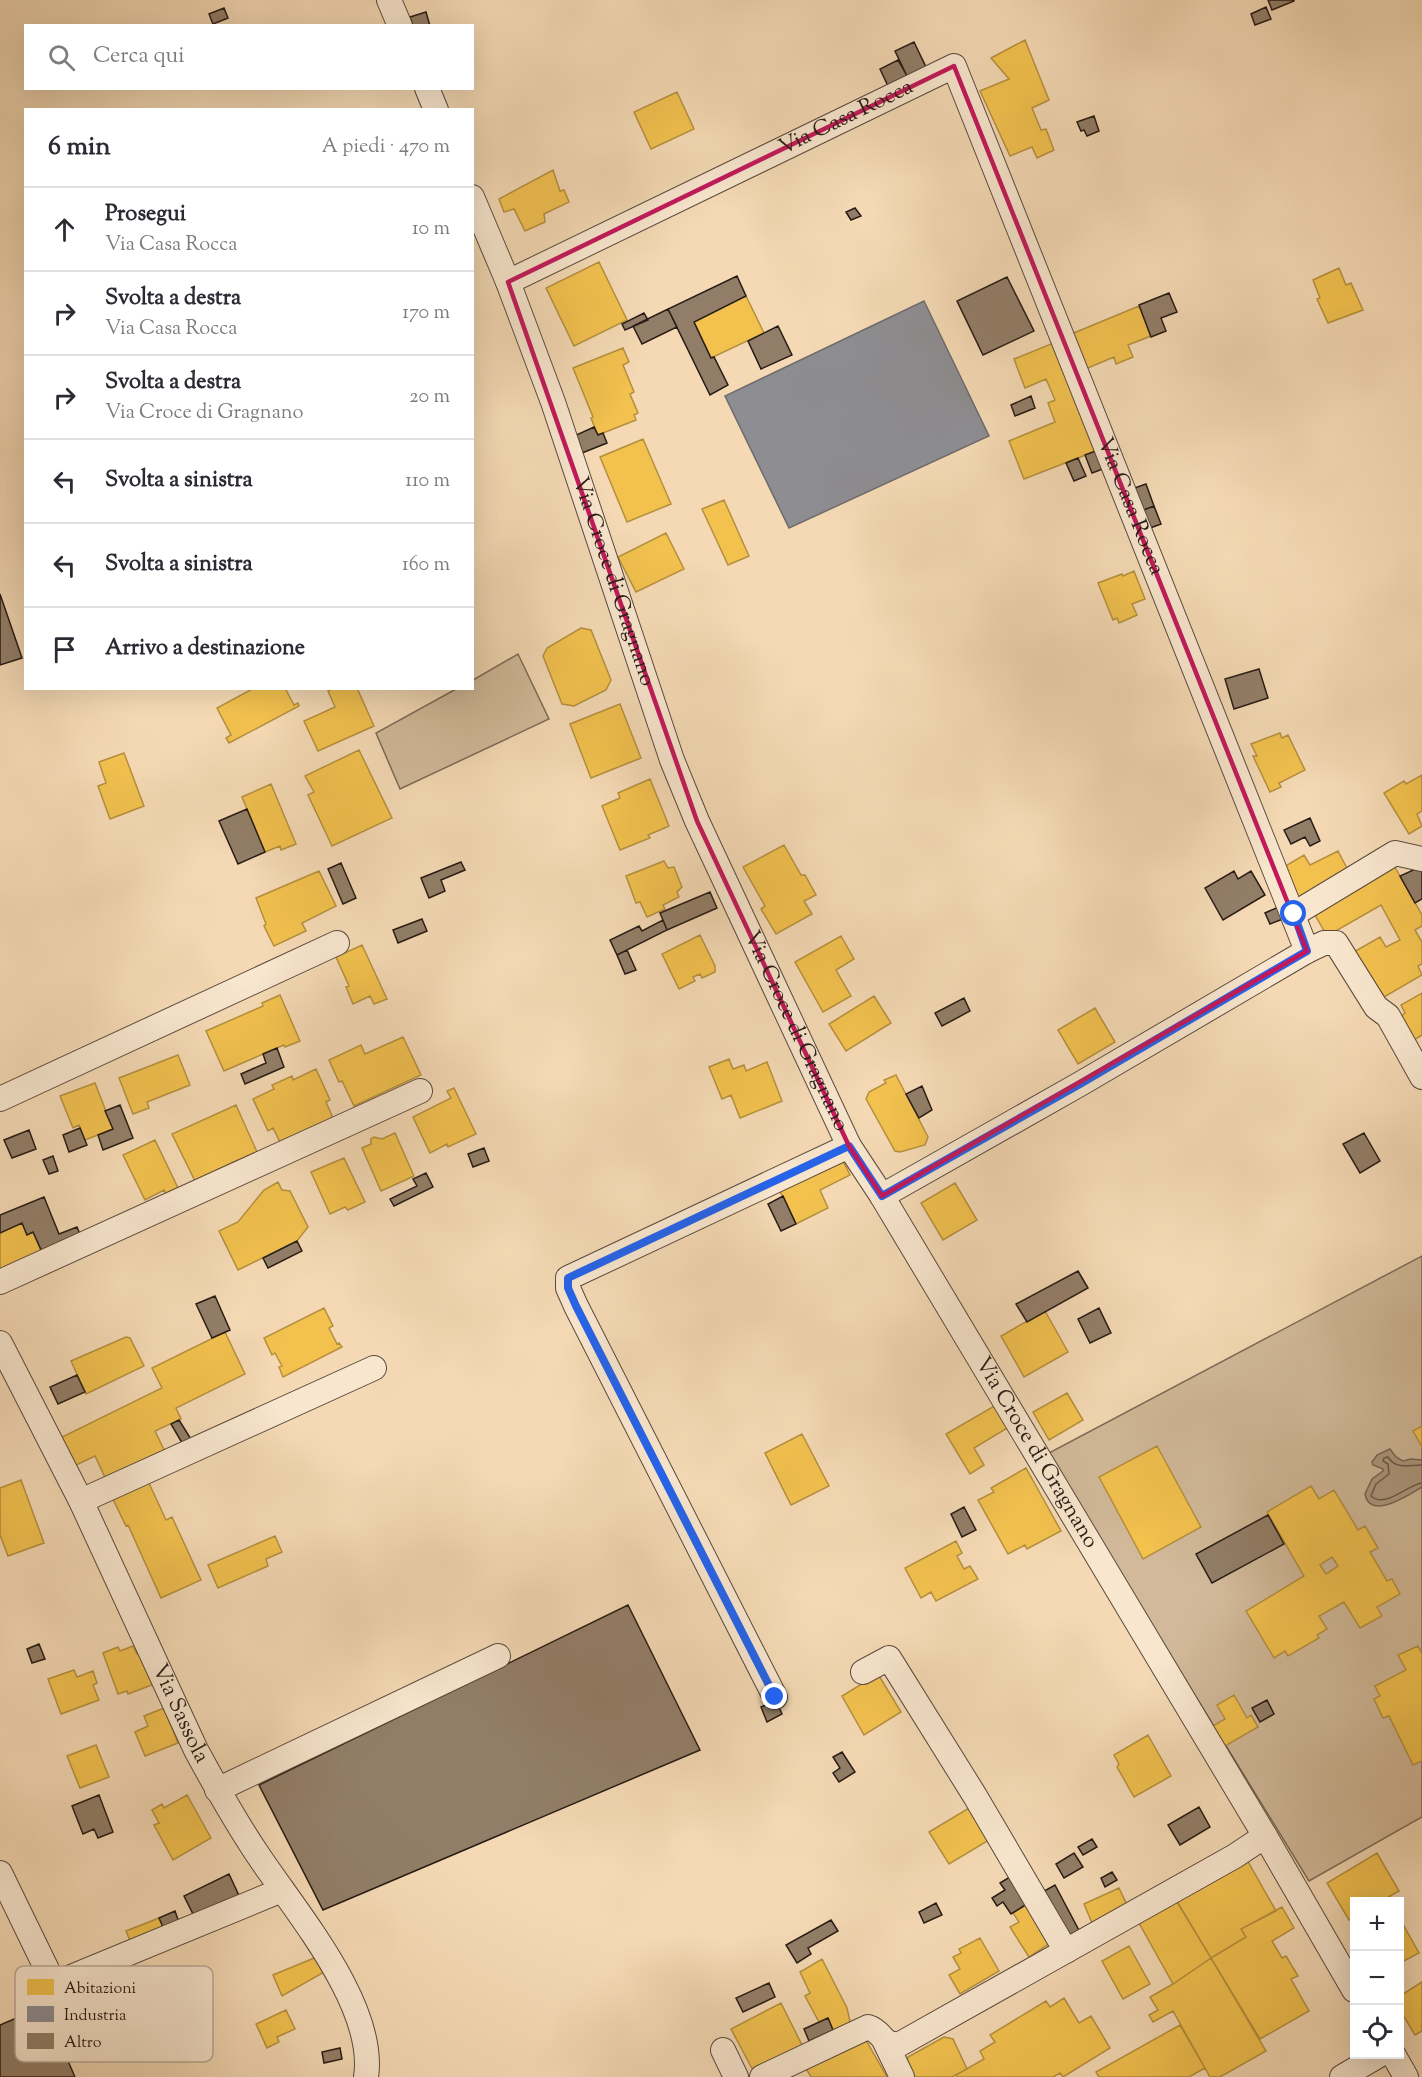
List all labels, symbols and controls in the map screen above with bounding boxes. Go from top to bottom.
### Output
search box [24,24,474,90]
icon: search [45,41,78,74]
text: Cerca qui [93,41,184,73]
street label: Via Casa Rocca [774,72,919,164]
text: 6 min [48,129,111,166]
text: A piedi · 470 m [322,133,450,162]
text: Prosegui [105,199,186,231]
icon: ahead [48,213,81,246]
text: 10 m [412,215,450,244]
text: Via Casa Rocca [105,231,238,260]
text: Svolta a destra [105,283,241,315]
icon: right [48,297,81,330]
text: 170 m [402,299,450,328]
text: Via Casa Rocca [105,315,238,344]
text: Svolta a destra [105,367,241,399]
icon: right [48,381,81,414]
text: 20 m [409,383,450,412]
text: Via Croce di Gragnano [105,399,303,428]
street label: Via Casa Rocca [1088,433,1172,580]
icon: left [48,465,81,498]
text: Svolta a sinistra [105,465,253,497]
text: 110 m [405,467,450,496]
street label: Via Croce di Gragnano [563,473,662,691]
icon: left [48,549,81,582]
text: Svolta a sinistra [105,549,253,581]
text: 160 m [402,551,450,580]
icon: arrive [48,633,81,666]
text: Arrivo a destinazione [105,633,305,665]
route start [1280,900,1306,926]
street label: Via Croce di Gragnano [735,926,856,1137]
street label: Via Croce di Gragnano [966,1351,1106,1555]
street label: Via Sassola [142,1659,216,1769]
route end [761,1683,787,1709]
map controls [1350,1897,1404,2059]
button: + [1350,1897,1404,1951]
button: − [1350,1951,1404,2005]
legend [15,1966,213,2062]
text: Abitazioni [64,1978,137,2001]
text: Industria [64,2005,127,2028]
button: locate [1350,2005,1404,2059]
text: Altro [64,2032,102,2055]

